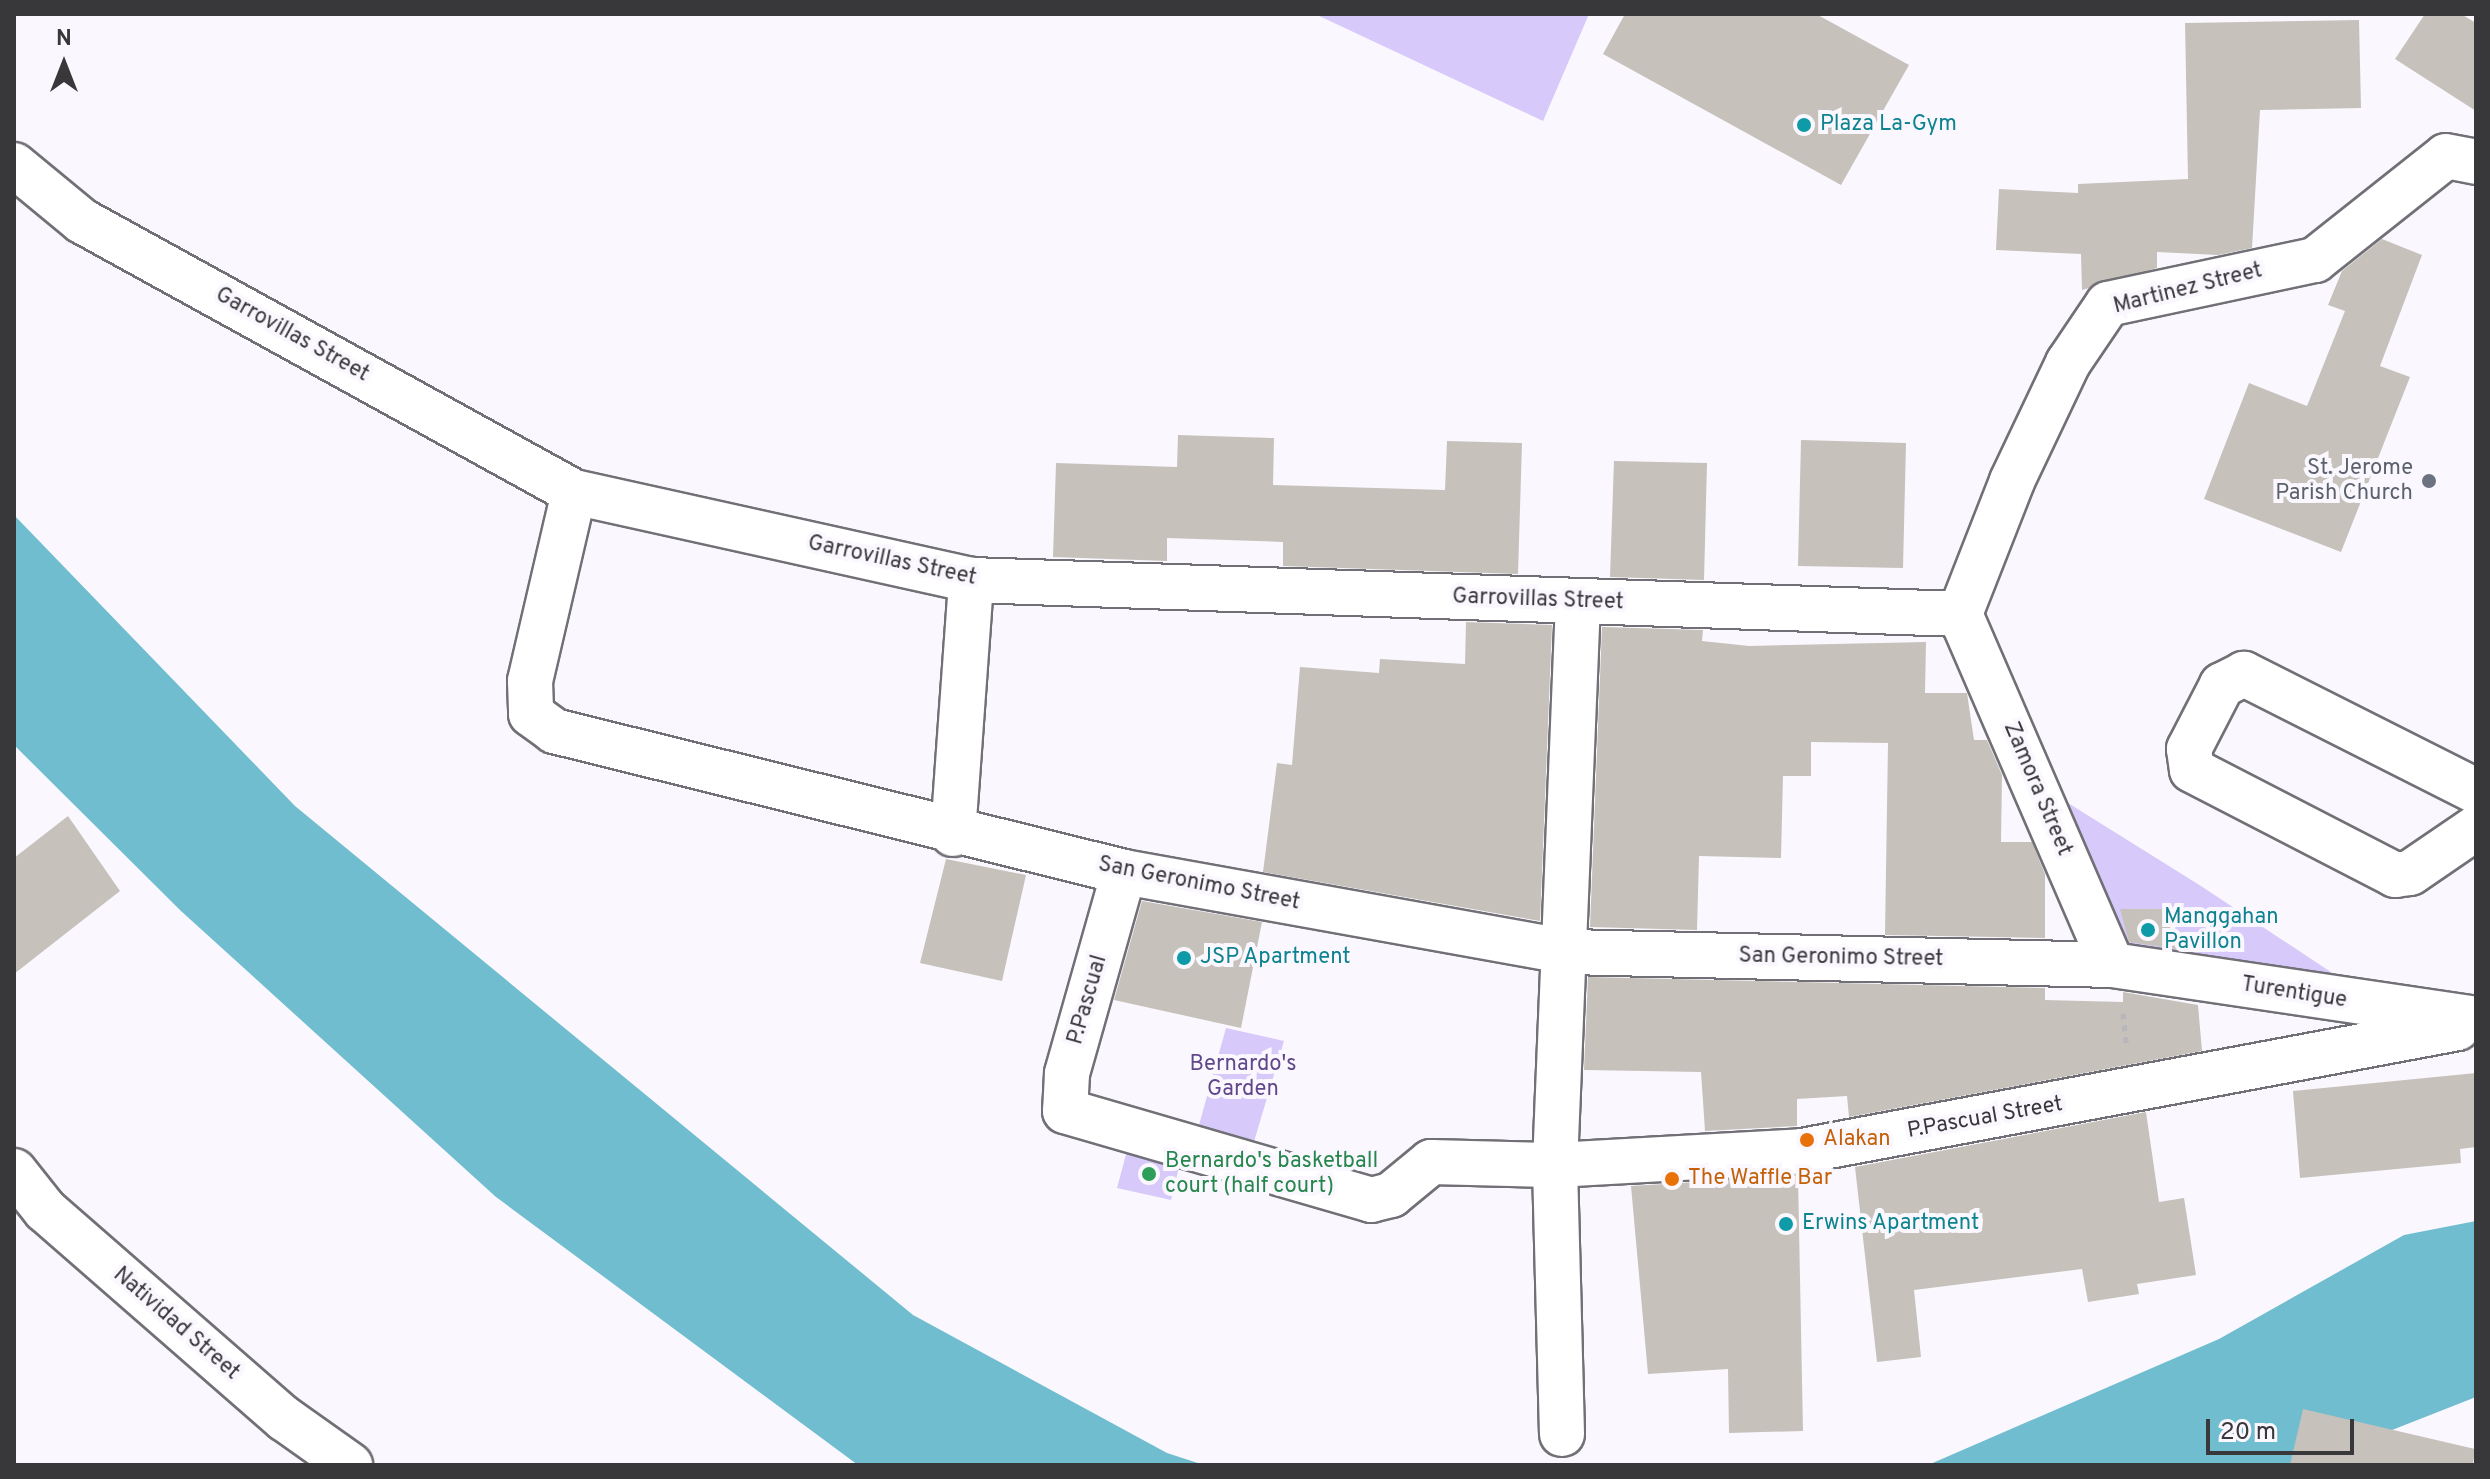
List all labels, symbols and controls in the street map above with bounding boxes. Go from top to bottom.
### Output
north arrow [24,24,104,104]
text: N [56,26,72,53]
place label: Plaza La-Gym [1820,112,1957,138]
marker: Plaza La-Gym [1795,116,1813,134]
street label: Martinez Street [2111,258,2265,320]
street label: Garrovillas Street [211,282,373,388]
place label: St. Jerome Parish Church [2275,455,2413,506]
marker: St. Jerome Parish Church [2420,472,2438,490]
street label: Garrovillas Street [805,530,979,592]
street label: Garrovillas Street [1452,584,1624,616]
street label: Zamora Street [1997,718,2077,860]
street label: San Geronimo Street [1096,851,1302,917]
place label: Manggahan Pavillon [2164,904,2279,956]
marker: Manggahan Pavillon [2139,921,2157,939]
street label: San Geronimo Street [1738,943,1944,973]
place label: JSP Apartment [1200,945,1351,971]
marker: JSP Apartment [1175,949,1193,967]
street label: P.Pascual [1063,952,1113,1048]
street label: Turentigue [2239,972,2349,1014]
park label: Bernardo's Garden [1189,1051,1297,1102]
street label: P.Pascual Street [1905,1091,2065,1145]
place label: Alakan [1823,1127,1891,1153]
marker: Alakan [1798,1131,1816,1149]
place label: Bernardo's basketball court (half court) [1165,1148,1378,1200]
marker: Bernardo's basketball court (half court) [1140,1165,1158,1183]
place label: The Waffle Bar [1688,1166,1833,1192]
marker: The Waffle Bar [1663,1170,1681,1188]
place label: Erwins Apartment [1802,1211,1980,1237]
marker: Erwins Apartment [1777,1215,1795,1233]
street label: Natividad Street [107,1262,245,1386]
scale bar [2210,1403,2358,1453]
text: 20 m [2220,1418,2276,1448]

